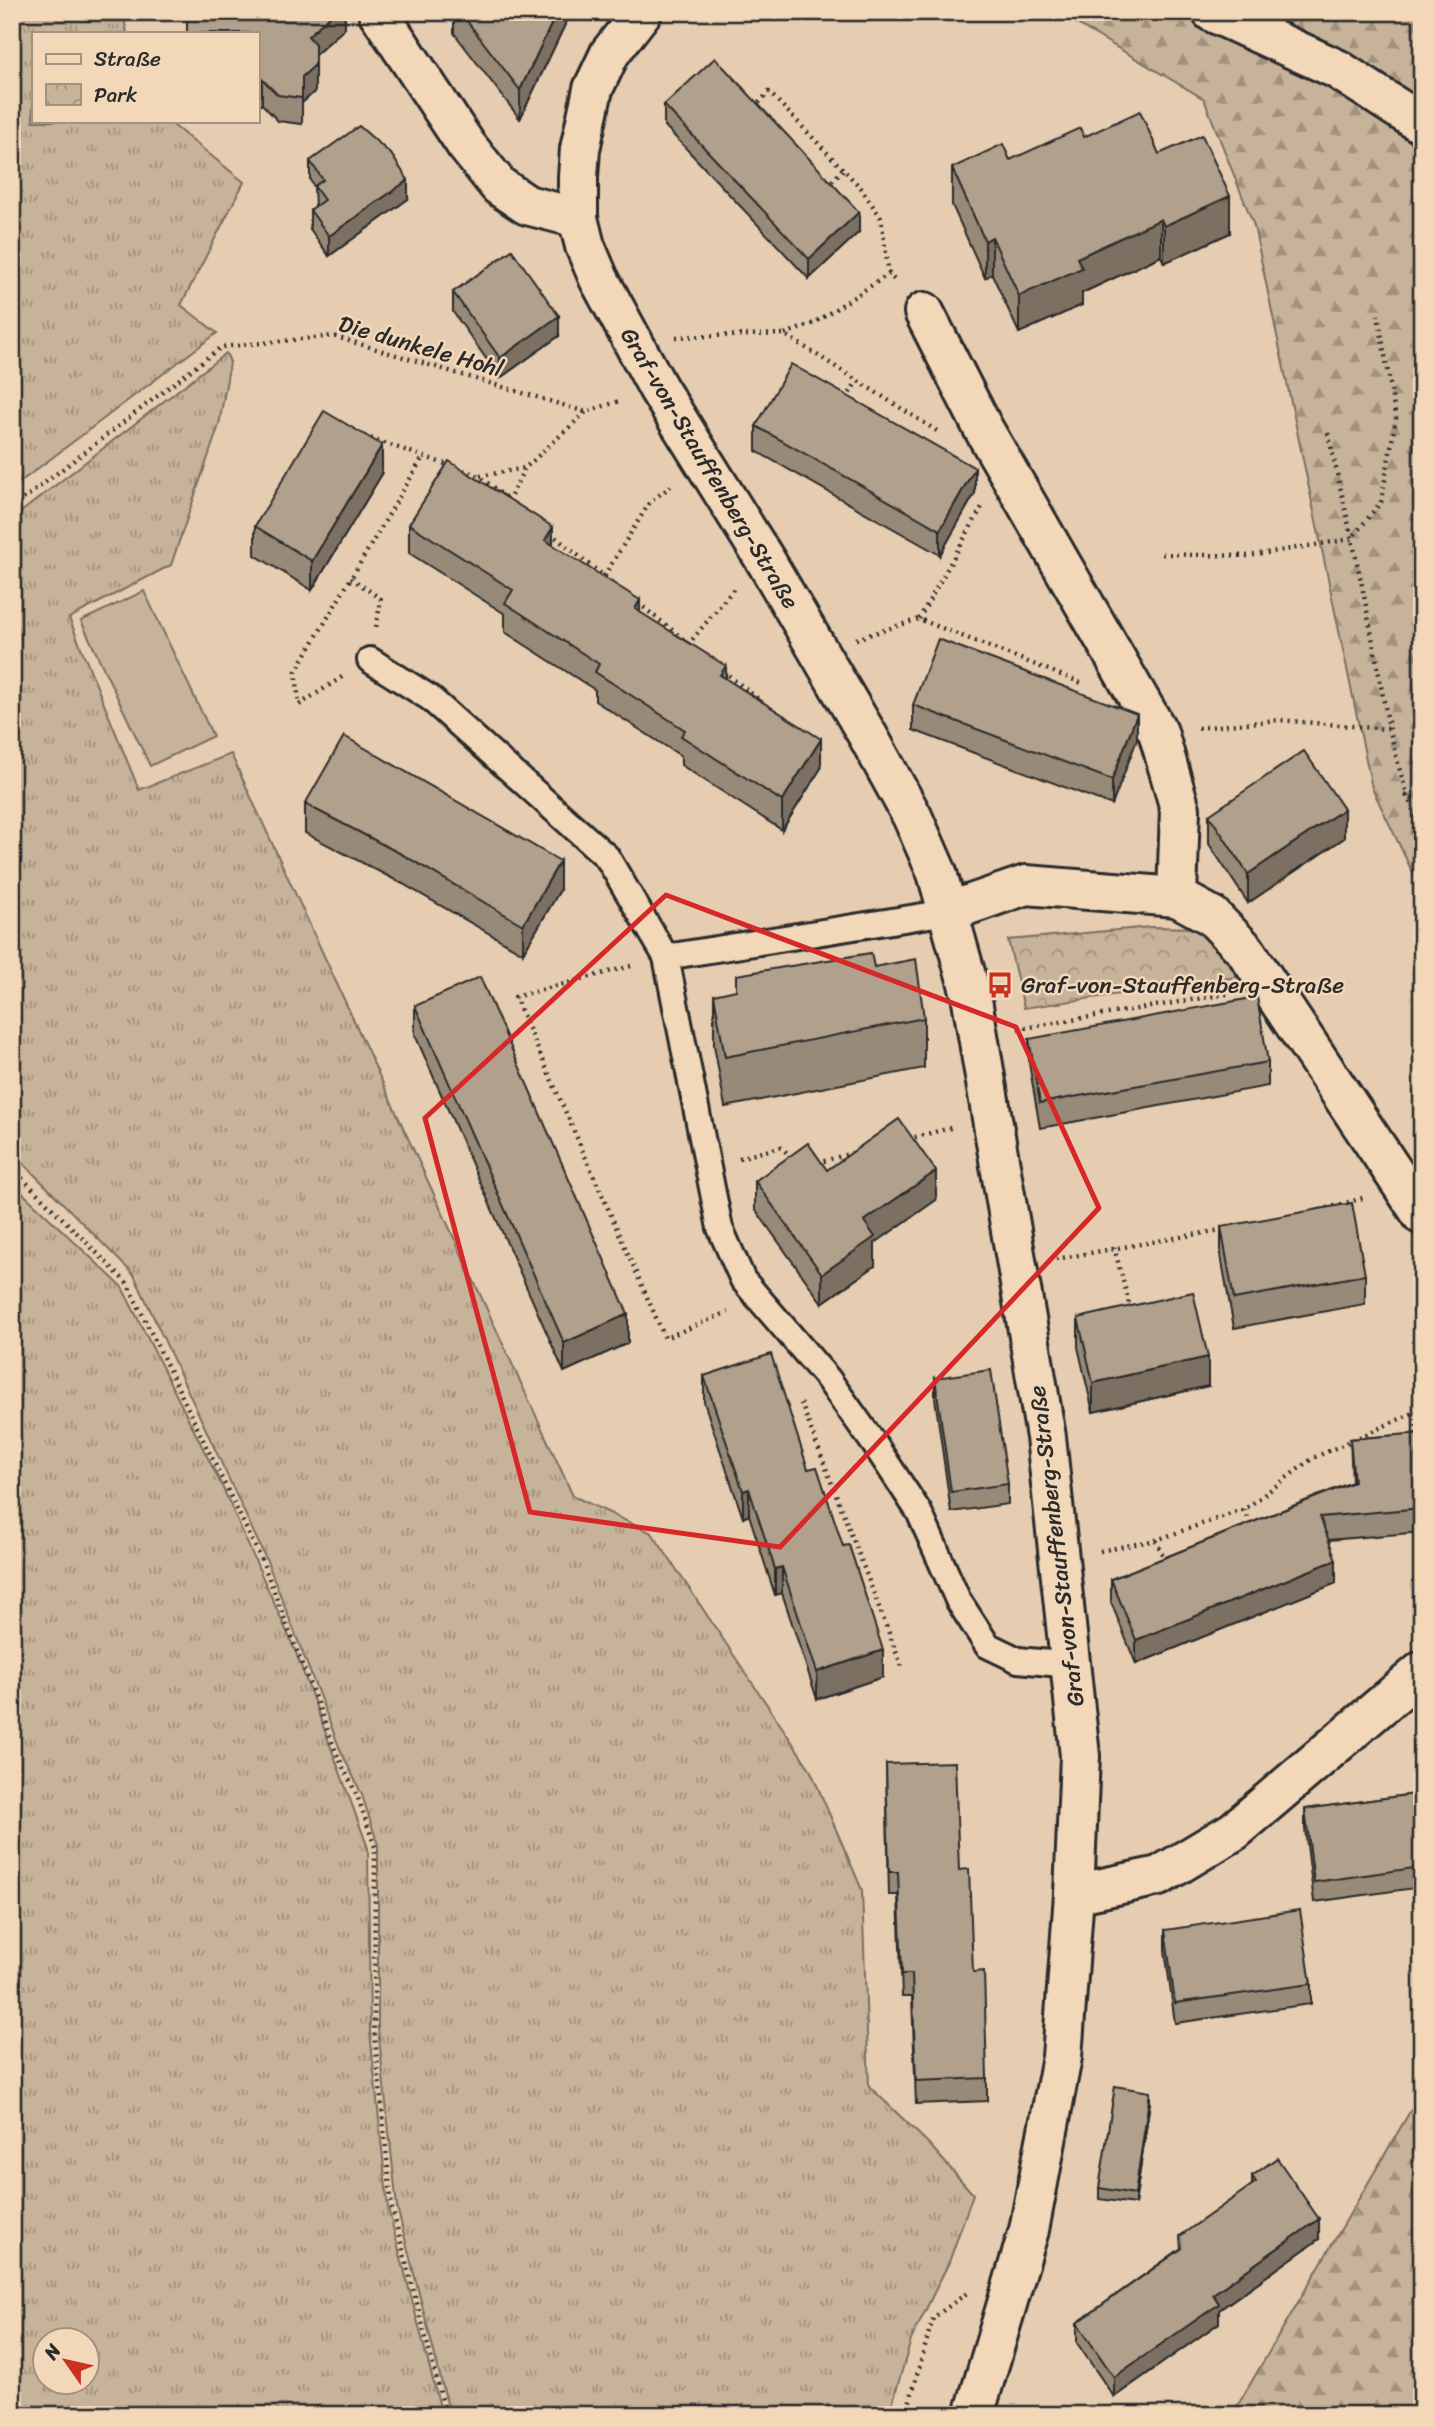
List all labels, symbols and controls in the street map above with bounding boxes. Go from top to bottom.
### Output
legend [32,32,259,122]
text: Straße [94,40,161,78]
text: Park [94,76,137,114]
street label: Die dunkele Hohl [334,303,508,390]
street label: Graf-von-Stauffenberg-Straße [609,319,810,617]
place label: Graf-von-Stauffenberg-Straße [1021,965,1344,1006]
bus stop icon: Graf-von-Stauffenberg-Straße [985,970,1015,1000]
street label: Graf-von-Stauffenberg-Straße [1016,1383,1097,1709]
north arrow [32,2326,102,2396]
text: N [34,2336,70,2367]

